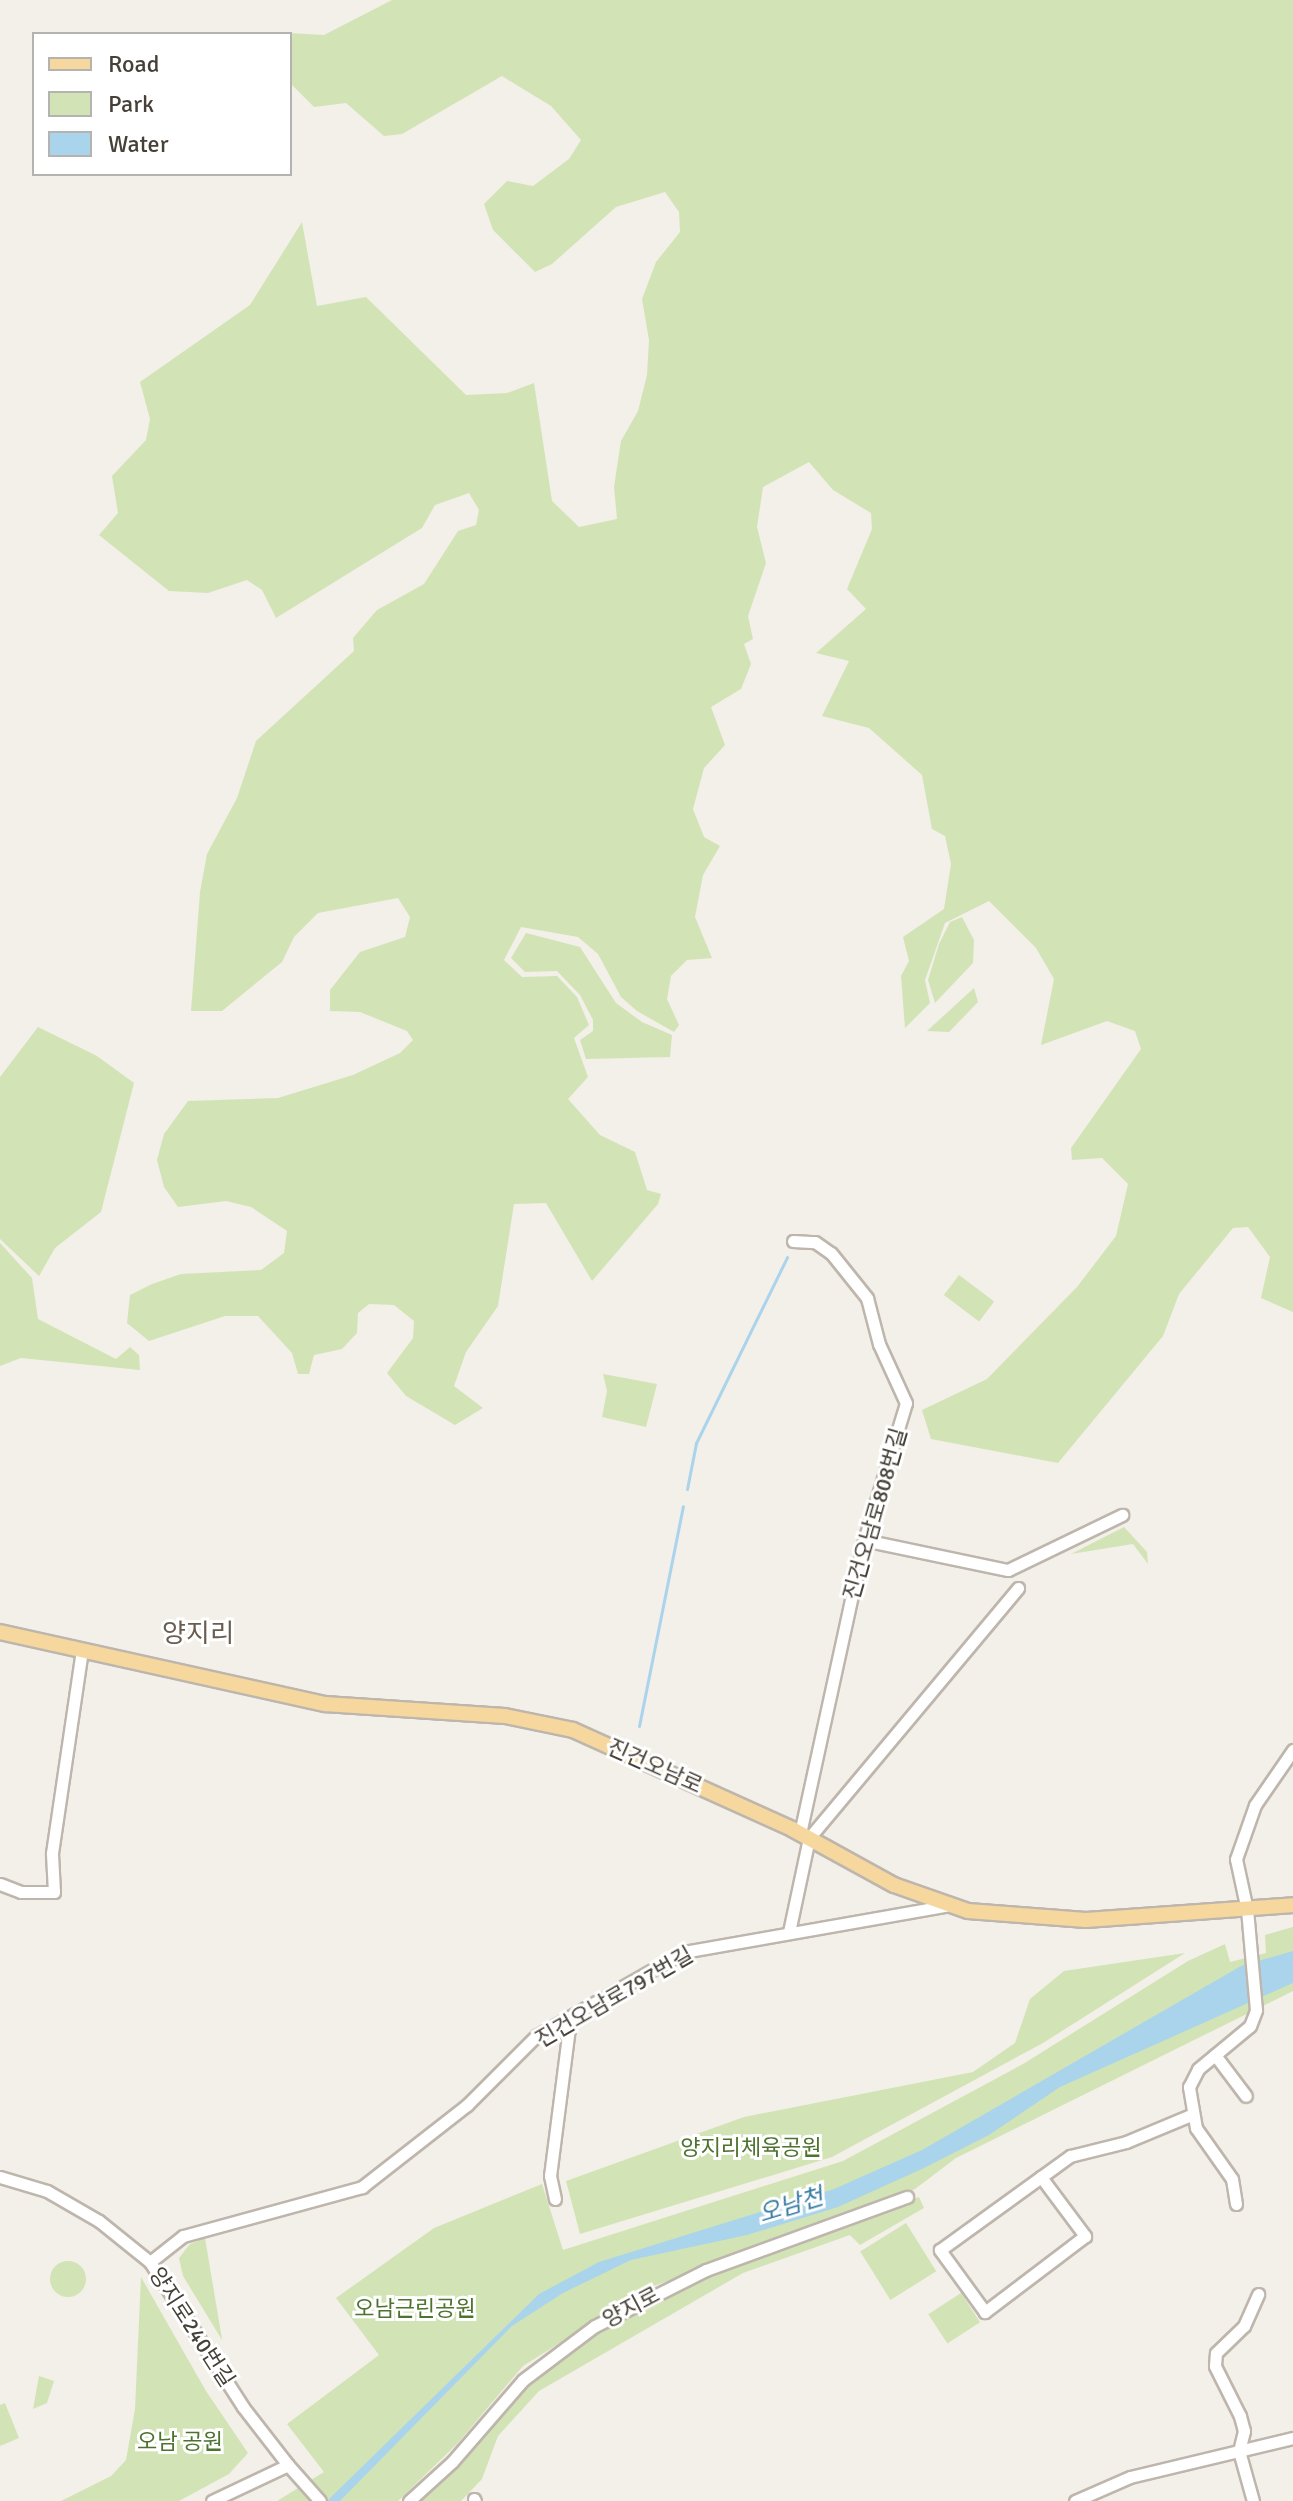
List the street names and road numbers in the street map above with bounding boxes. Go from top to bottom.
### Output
street label: 진건오남로808번길 [838,1425,912,1603]
street label: 진건오남로 [603,1733,707,1799]
street label: 진건오남로797번길 [531,1941,697,2053]
street label: 양지로240번길 [144,2262,240,2392]
street label: 양지로 [598,2281,664,2333]

